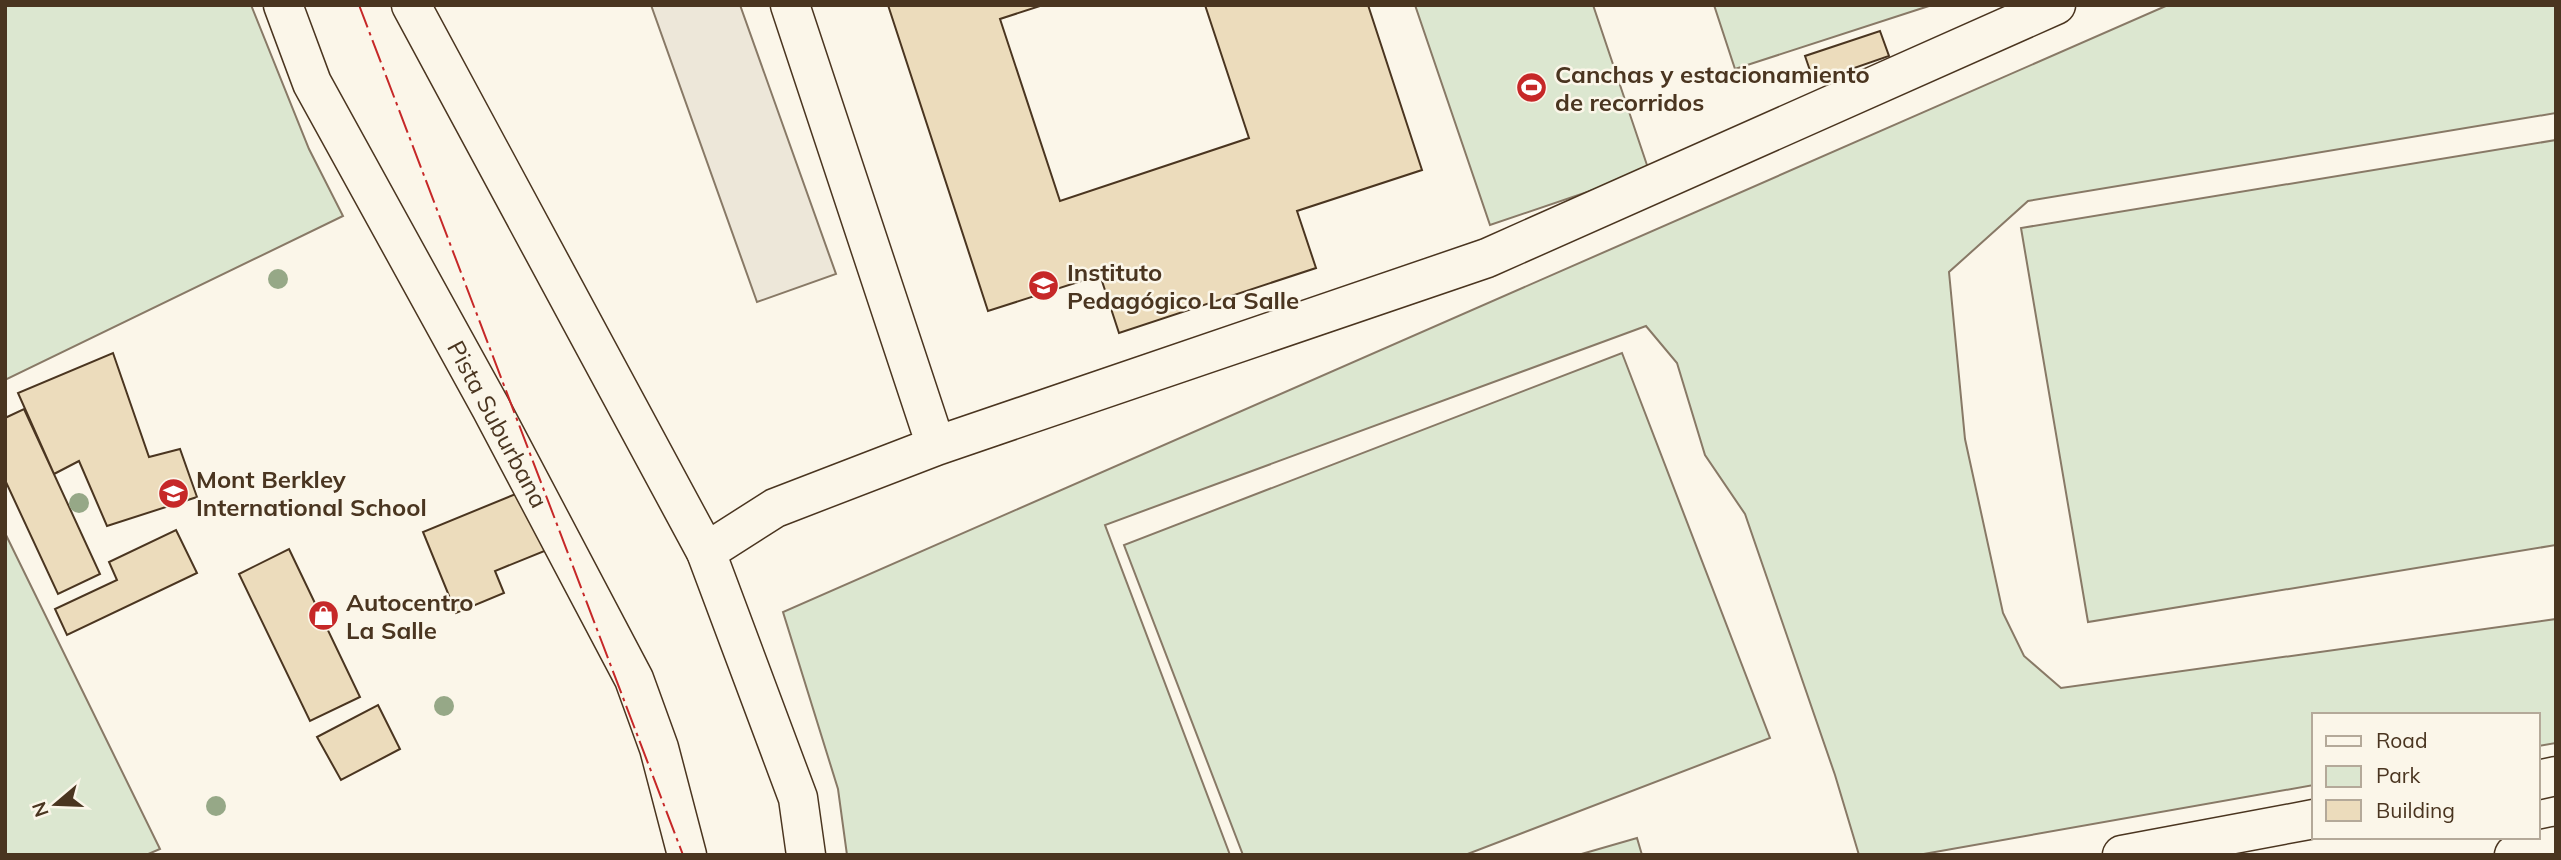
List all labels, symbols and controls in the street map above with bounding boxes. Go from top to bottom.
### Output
place label: Canchas y estacionamiento de recorridos [1555,59,1870,117]
sports icon: Canchas y estacionamiento de recorridos [1515,71,1549,105]
place label: Instituto Pedagógico La Salle [1067,257,1299,315]
school or university icon: Instituto Pedagógico La Salle [1027,269,1061,303]
street label: Pista Suburbana [441,335,555,513]
place label: Mont Berkley International School [196,464,427,522]
school or university icon: Mont Berkley International School [156,476,190,510]
place label: Autocentro La Salle [346,587,474,645]
shop icon: Autocentro La Salle [306,599,340,633]
legend [2312,713,2540,839]
text: Road [2376,727,2427,753]
text: Park [2376,762,2420,788]
north arrow [21,769,91,839]
text: Building [2376,797,2455,823]
text: N [26,799,54,820]

